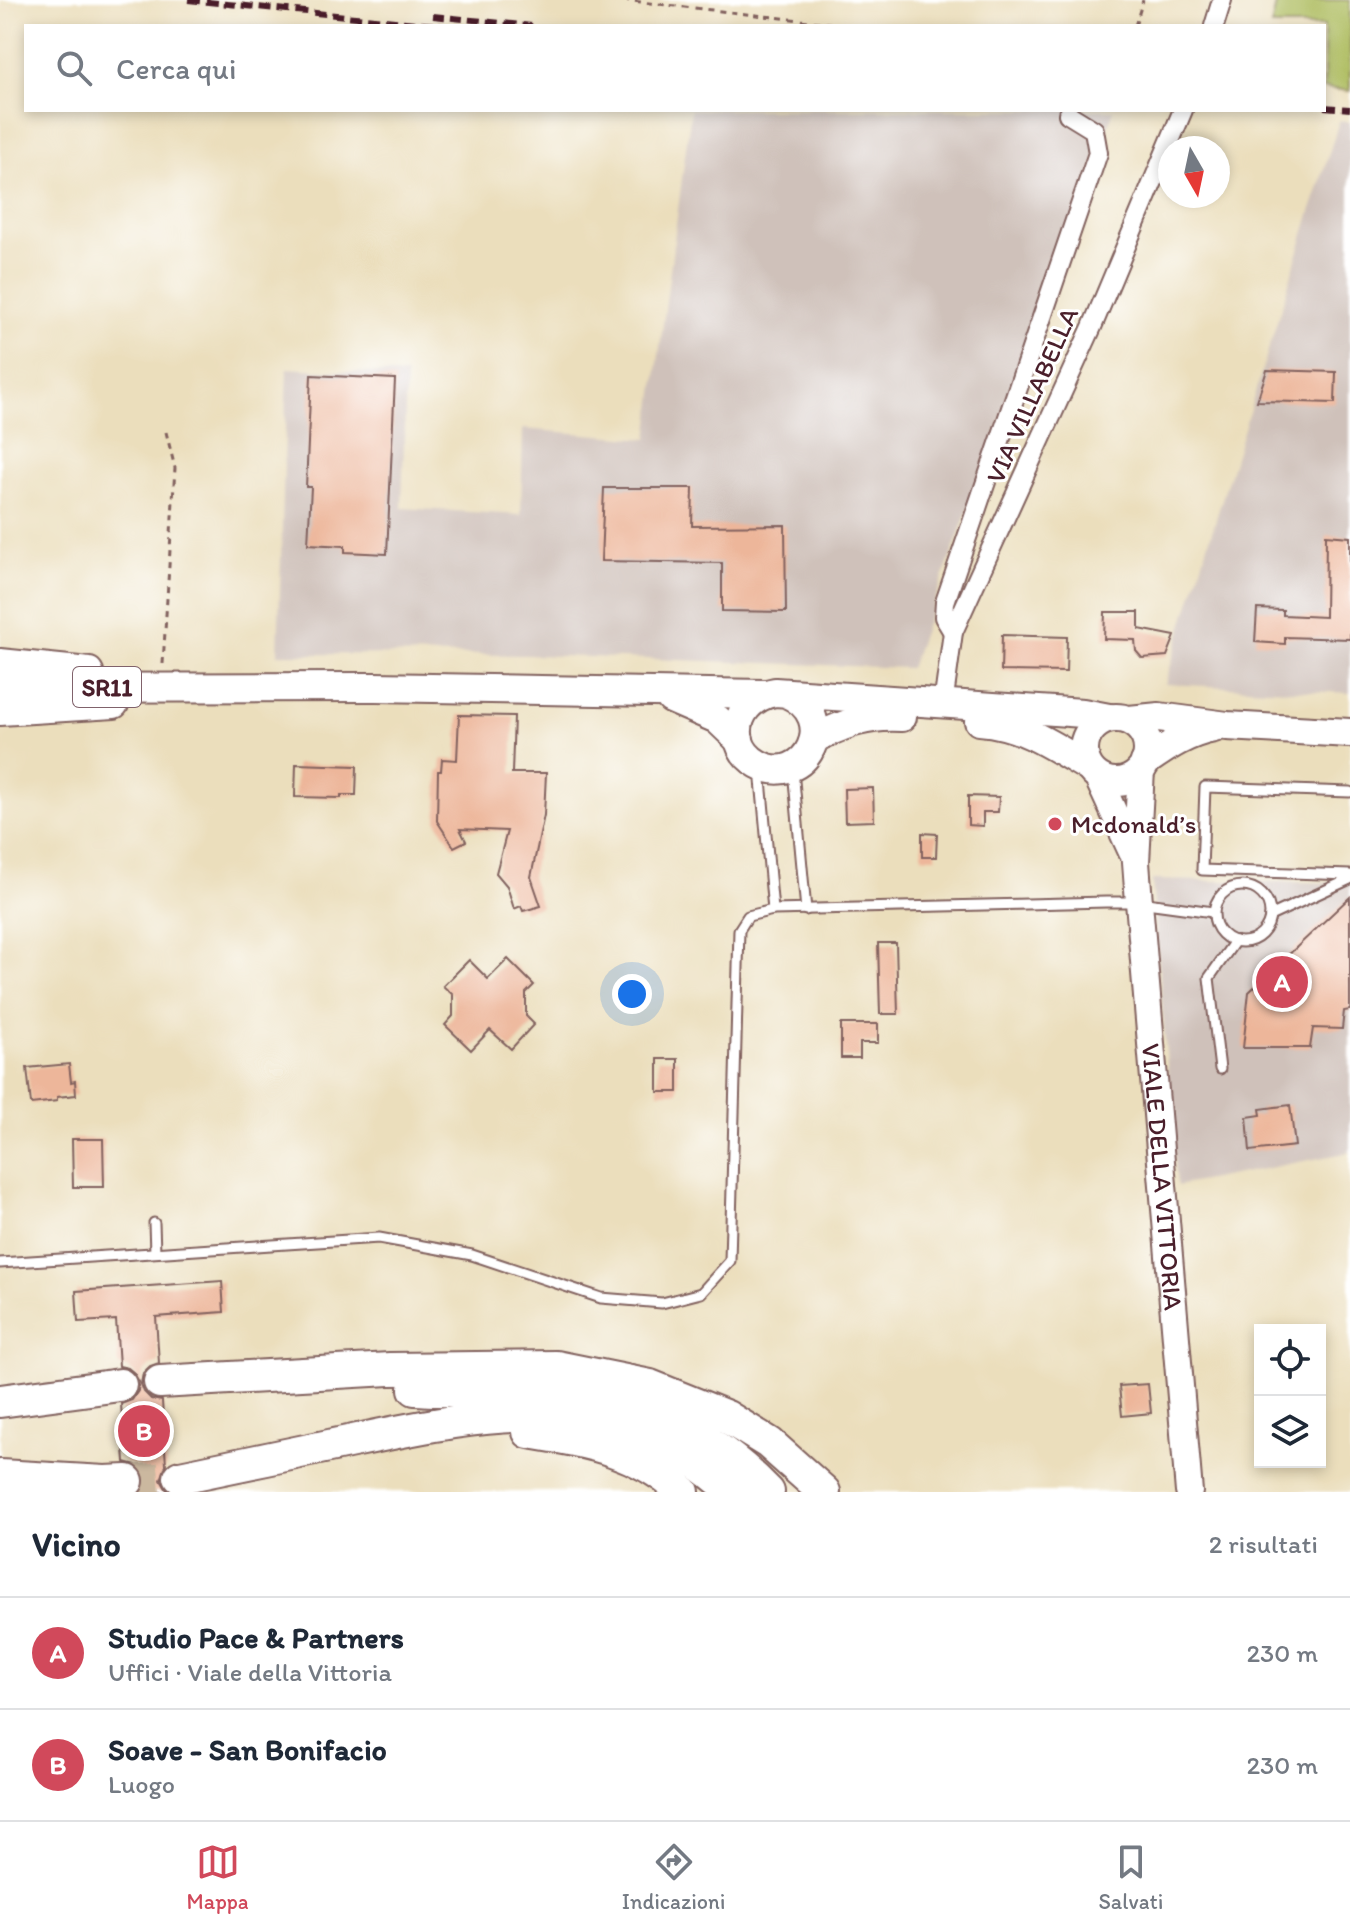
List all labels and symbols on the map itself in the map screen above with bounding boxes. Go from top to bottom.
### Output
north arrow [1158,136,1230,208]
street label: VIA VILLABELLA [979,302,1085,488]
road number: SR11 [73,667,141,707]
place label: Mcdonald’s [1071,808,1196,840]
marker: Mcdonald’s [1046,815,1064,833]
pin: A [1256,952,1308,1012]
your location [612,974,652,1014]
street label: VIALE DELLA VITTORIA [1135,1042,1190,1312]
pin: B [118,1401,170,1461]

